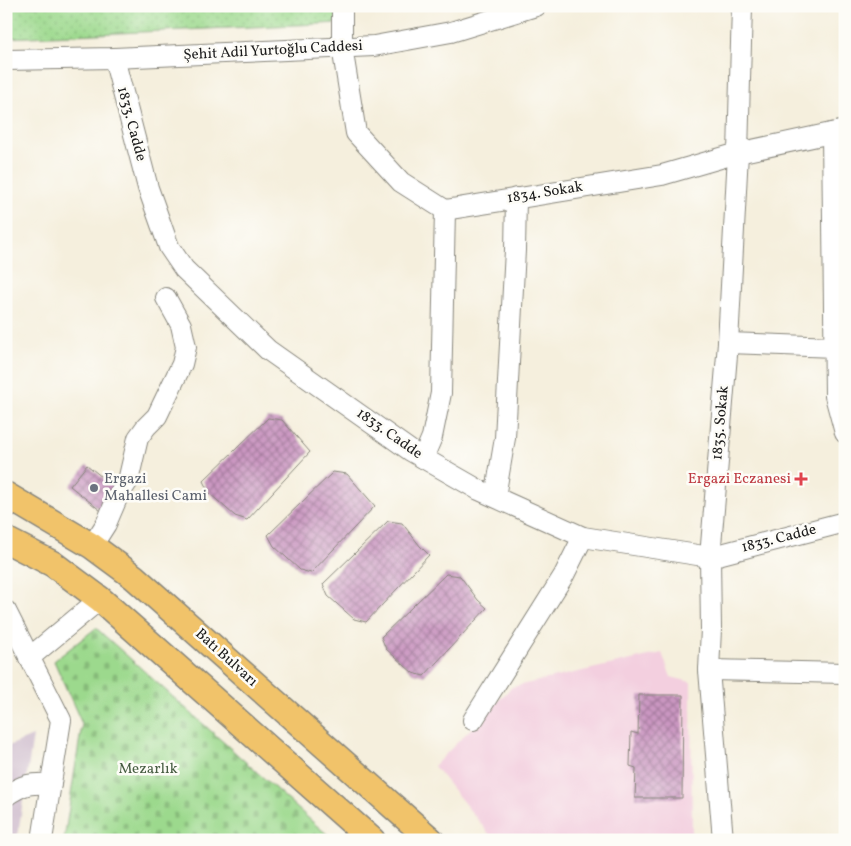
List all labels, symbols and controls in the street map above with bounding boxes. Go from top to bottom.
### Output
street label: Şehit Adil Yurtoğlu Caddesi [183,36,363,66]
street label: 1833. Cadde [111,84,151,164]
street label: 1834. Sokak [506,177,584,209]
street label: 1835. Sokak [707,385,735,461]
street label: 1833. Cadde [352,403,426,465]
place label: Ergazi Mahallesi Cami [104,469,207,507]
place label: Ergazi Eczanesi [688,469,791,490]
marker: Ergazi Eczanesi [795,473,807,485]
marker: Ergazi Mahallesi Cami [88,482,100,494]
street label: 1833. Cadde [739,520,819,558]
street label: Batı Bulvarı [190,624,262,692]
park label: Mezarlık [118,759,178,780]

